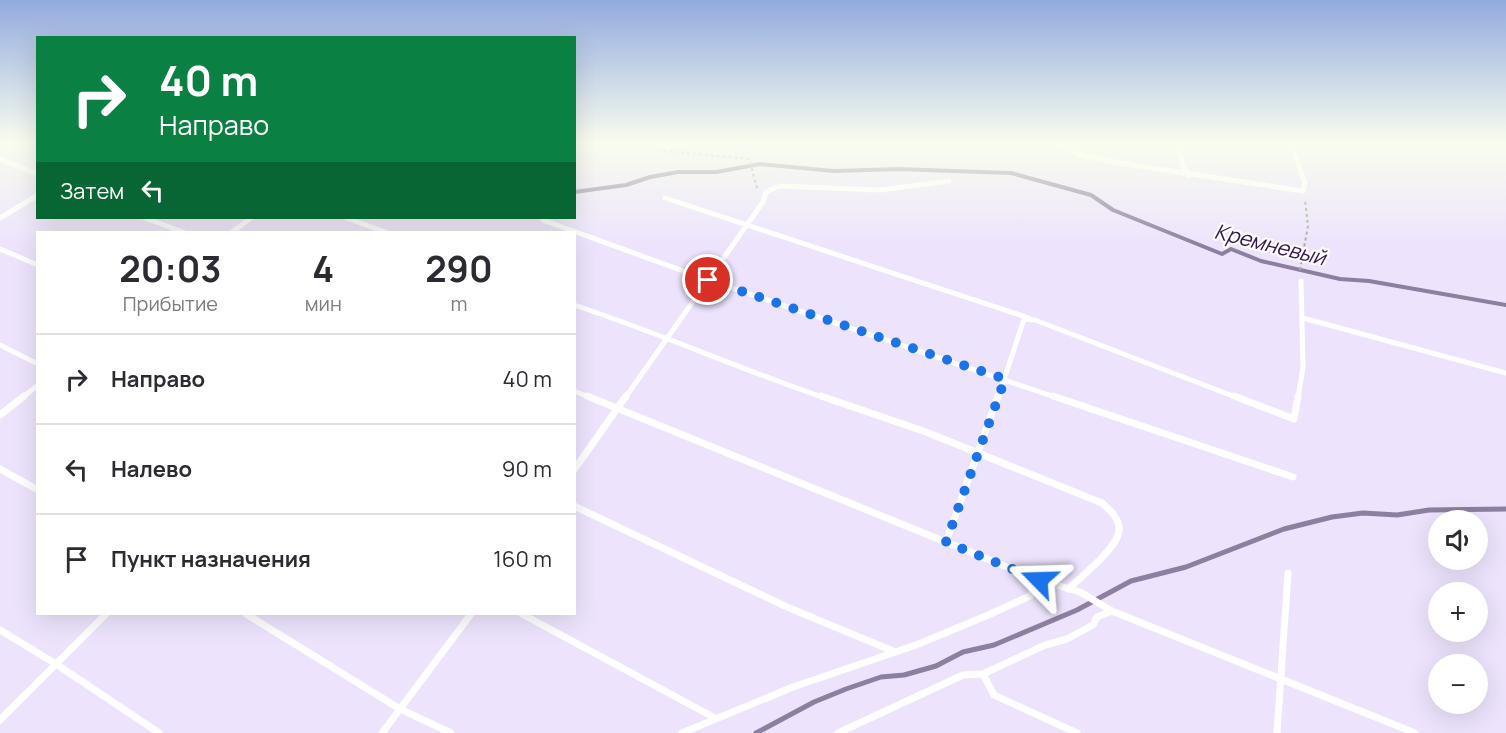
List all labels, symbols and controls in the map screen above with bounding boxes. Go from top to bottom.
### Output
text: 40 m [159,51,258,109]
icon: right [60,60,138,138]
text: Направо [159,106,269,143]
icon: left [136,174,169,207]
text: Затем [60,176,124,206]
water label: Кремневый [1212,217,1331,272]
text: 20:03 [119,244,221,293]
text: 4 [312,244,334,293]
text: 290 [425,244,493,293]
pin [682,254,733,305]
icon: arrive [691,263,724,296]
text: Прибытие [123,290,218,317]
text: мин [305,290,342,317]
text: m [450,290,467,317]
icon: right [60,363,93,396]
text: Направо [111,364,205,394]
text: 40 m [503,364,552,394]
icon: left [60,453,93,486]
text: Налево [111,454,192,484]
text: 90 m [502,454,552,484]
map controls [1428,510,1488,714]
button: sound [1428,510,1488,570]
icon: arrive [60,543,93,576]
text: Пункт назначения [111,544,311,574]
text: 160 m [493,544,552,574]
position arrow [1007,548,1071,612]
button: + [1428,582,1488,642]
button: − [1428,654,1488,714]

